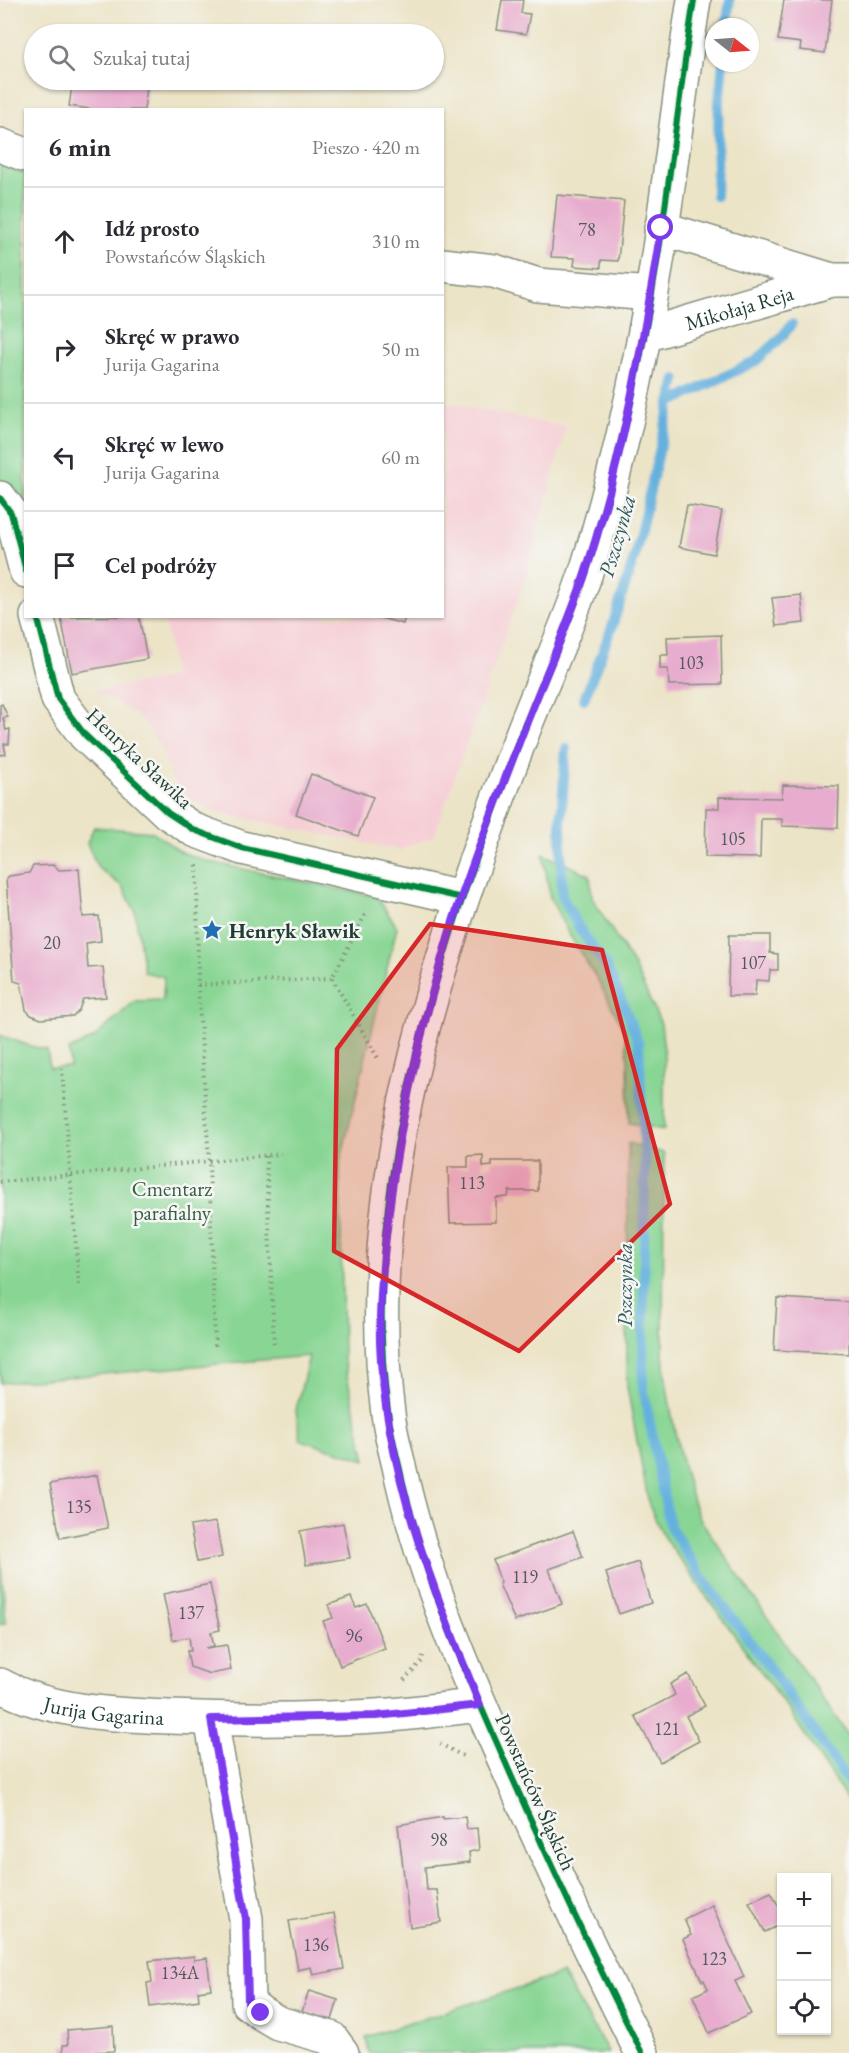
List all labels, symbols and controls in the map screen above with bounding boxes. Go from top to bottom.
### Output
north arrow [705,18,759,72]
search box [24,24,444,90]
icon: search [45,41,78,74]
text: Szukaj tutaj [93,43,190,72]
text: 6 min [48,130,111,164]
text: Pieszo · 420 m [312,134,420,160]
text: Idź prosto [105,214,199,243]
route start [647,214,673,240]
house number: 78 [578,218,596,241]
icon: ahead [48,225,81,258]
text: 310 m [372,228,420,254]
text: Powstańców Śląskich [105,243,266,269]
street label: Mikołaja Reja [682,278,797,336]
text: Skręć w prawo [105,322,239,351]
icon: right [48,333,81,366]
text: 50 m [381,336,420,362]
text: Jurija Gagarina [105,351,220,377]
text: Skręć w lewo [105,430,224,459]
icon: left [48,441,81,474]
text: 60 m [381,444,420,470]
text: Jurija Gagarina [105,459,220,485]
water label: Pszczynka [591,492,643,580]
icon: arrive [48,549,81,582]
text: Cel podróży [105,551,217,580]
house number: 103 [678,651,704,674]
street label: Henryka Sławika [81,702,199,815]
house number: 105 [720,827,746,850]
place label: Henryk Sławik [229,917,361,944]
place icon: Henryk Sławik [200,918,224,942]
house number: 20 [43,931,61,954]
house number: 107 [740,951,766,974]
house number: 113 [459,1171,485,1194]
park label: Cmentarz parafialny [132,1175,212,1226]
water label: Pszczynka [610,1243,639,1327]
house number: 135 [66,1495,92,1518]
house number: 119 [512,1565,538,1588]
house number: 137 [178,1601,204,1624]
house number: 96 [345,1624,363,1647]
street label: Jurija Gagarina [39,1689,165,1730]
street label: Powstańców Śląskich [489,1709,583,1875]
house number: 121 [654,1717,680,1740]
house number: 98 [430,1828,448,1851]
map controls [777,1873,831,2035]
button: + [777,1873,831,1927]
button: − [777,1927,831,1981]
house number: 136 [303,1933,329,1956]
house number: 123 [701,1947,727,1970]
house number: 134A [161,1961,200,1984]
button: locate [777,1981,831,2035]
route end [247,1999,273,2025]

